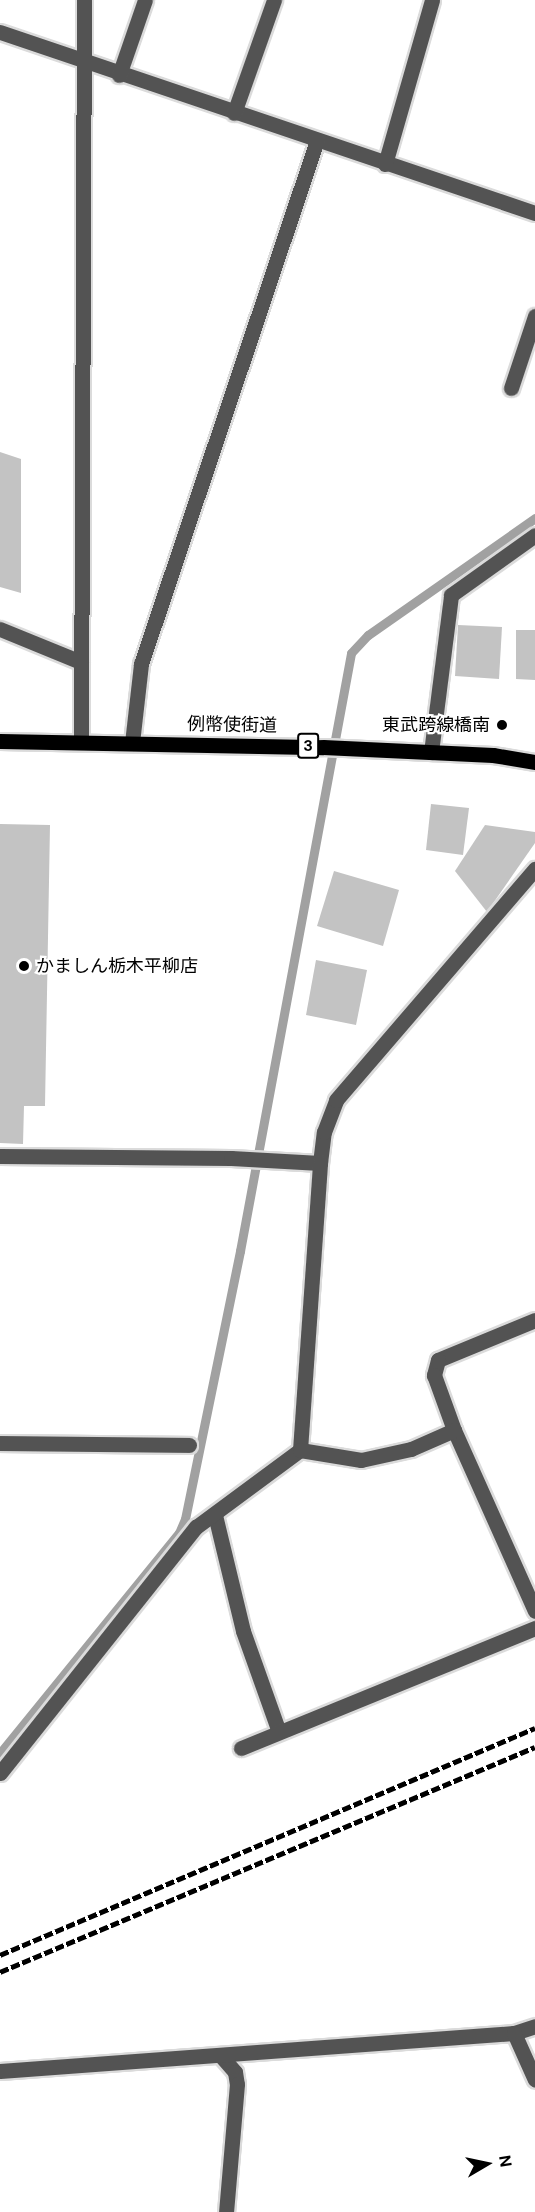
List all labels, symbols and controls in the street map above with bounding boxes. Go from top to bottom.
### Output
street label: 例幣使街道 [187,713,277,737]
place label: 東武跨線橋南 [382,714,490,736]
marker: 東武跨線橋南 [495,718,509,732]
road number: 3 [296,733,320,759]
place label: かましん栃木平柳店 [36,955,198,977]
marker: かましん栃木平柳店 [17,959,31,973]
north arrow [457,2134,517,2194]
text: N [494,2154,517,2169]

